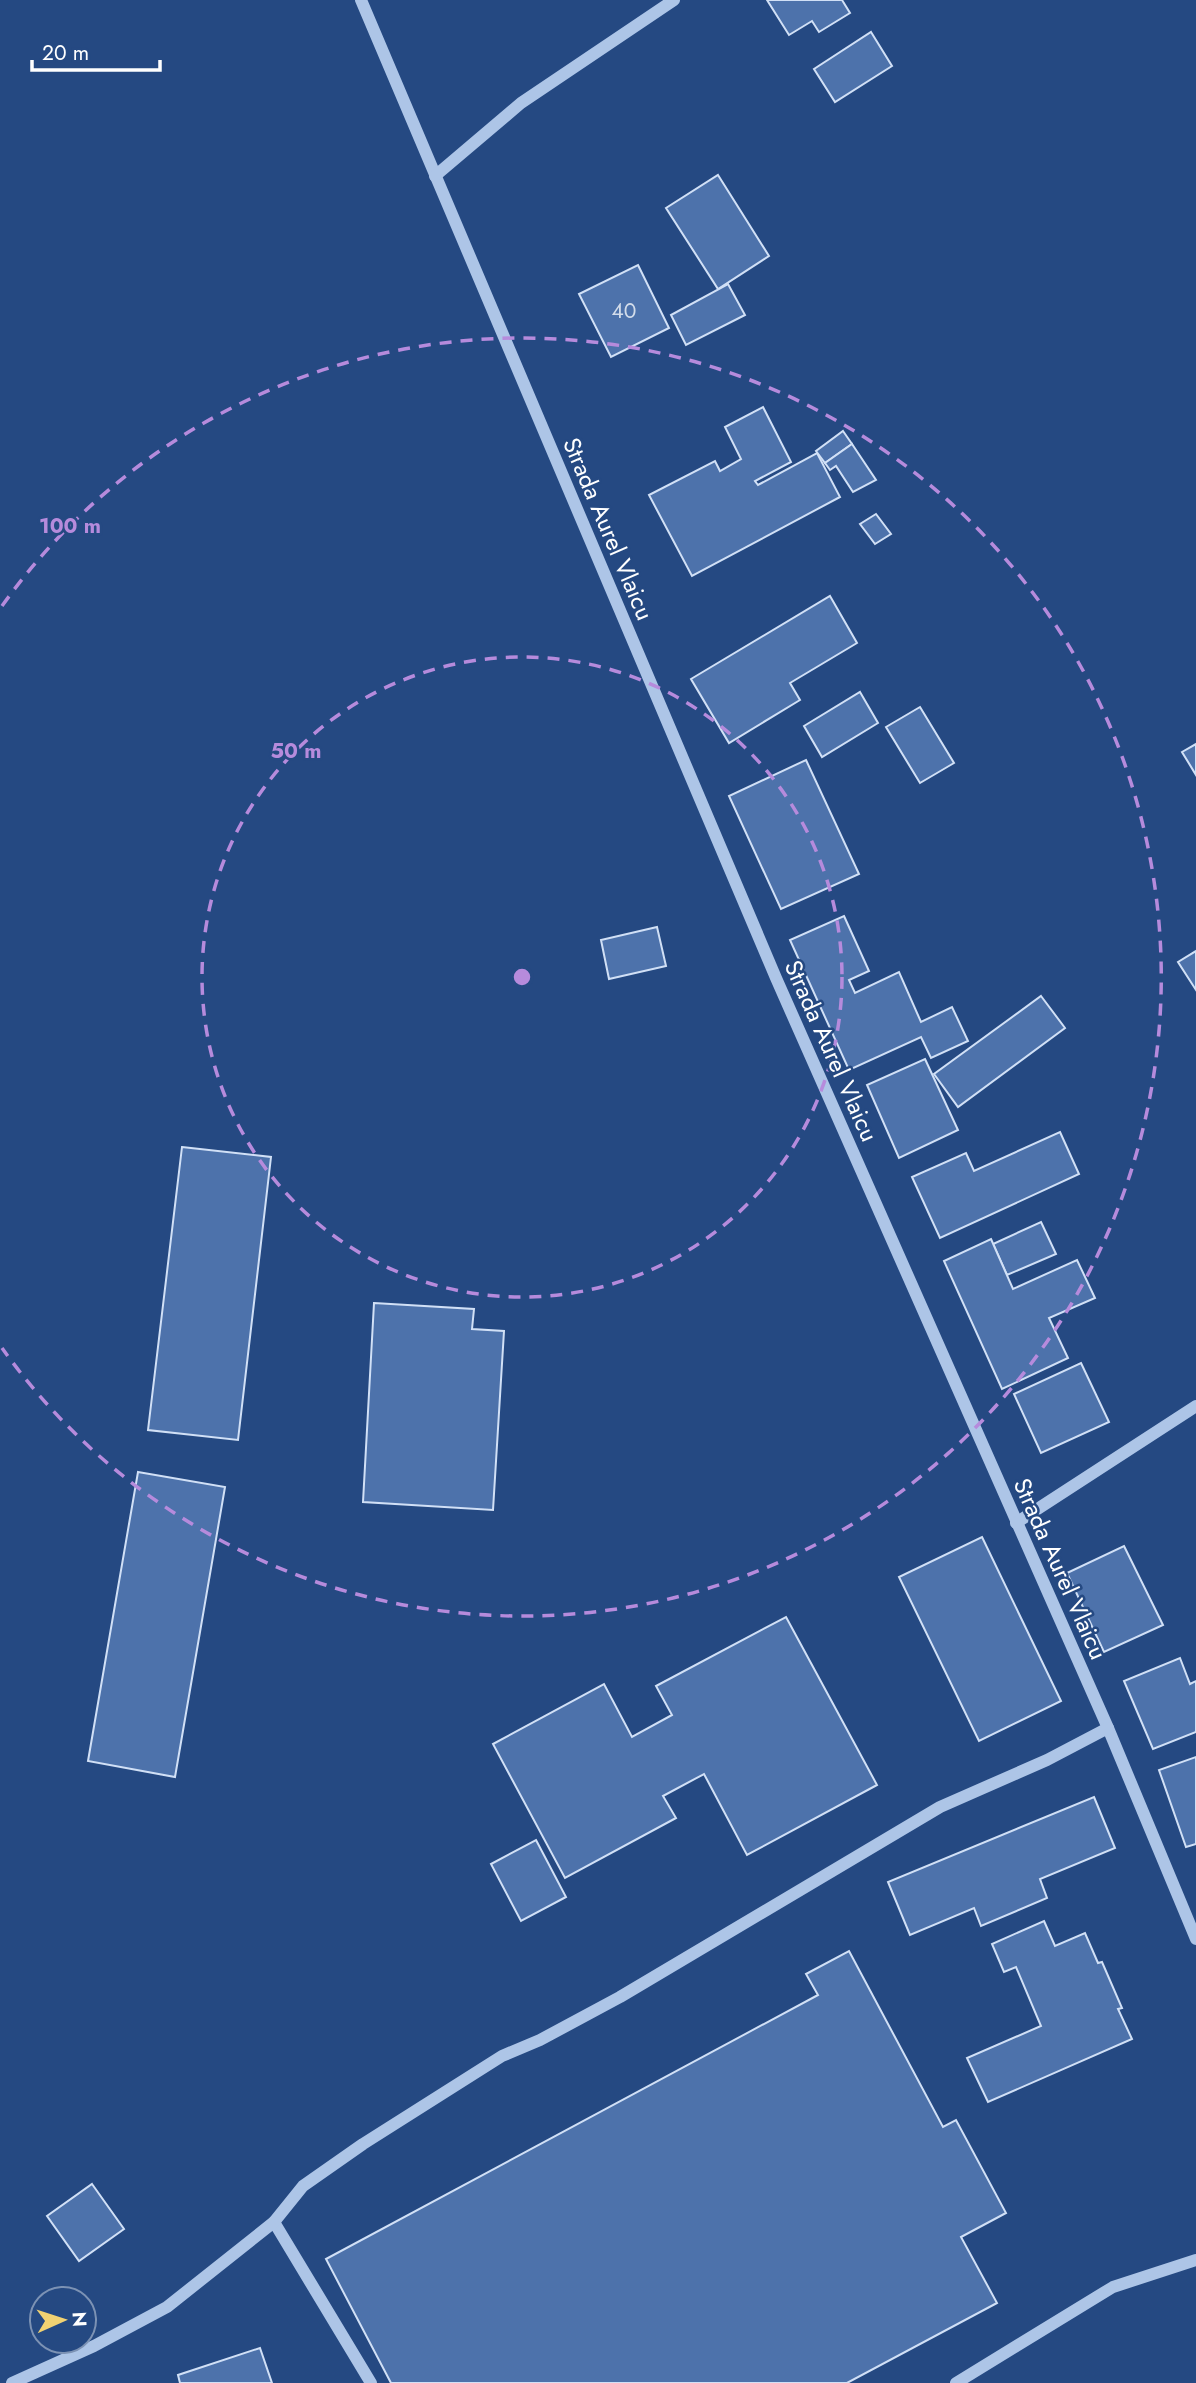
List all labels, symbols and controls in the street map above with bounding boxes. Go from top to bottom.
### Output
scale bar [32,28,159,72]
text: 20 m [42,38,89,68]
house number: 40 [612,296,636,326]
street label: Strada Aurel Vlaicu [554,432,663,626]
text: 100 m [39,511,101,541]
text: 50 m [271,736,321,766]
street label: Strada Aurel Vlaicu [776,954,887,1147]
centre of rings [510,965,534,989]
street label: Strada Aurel Vlaicu [1005,1472,1116,1665]
north arrow [28,2285,98,2355]
text: N [66,2311,93,2327]

